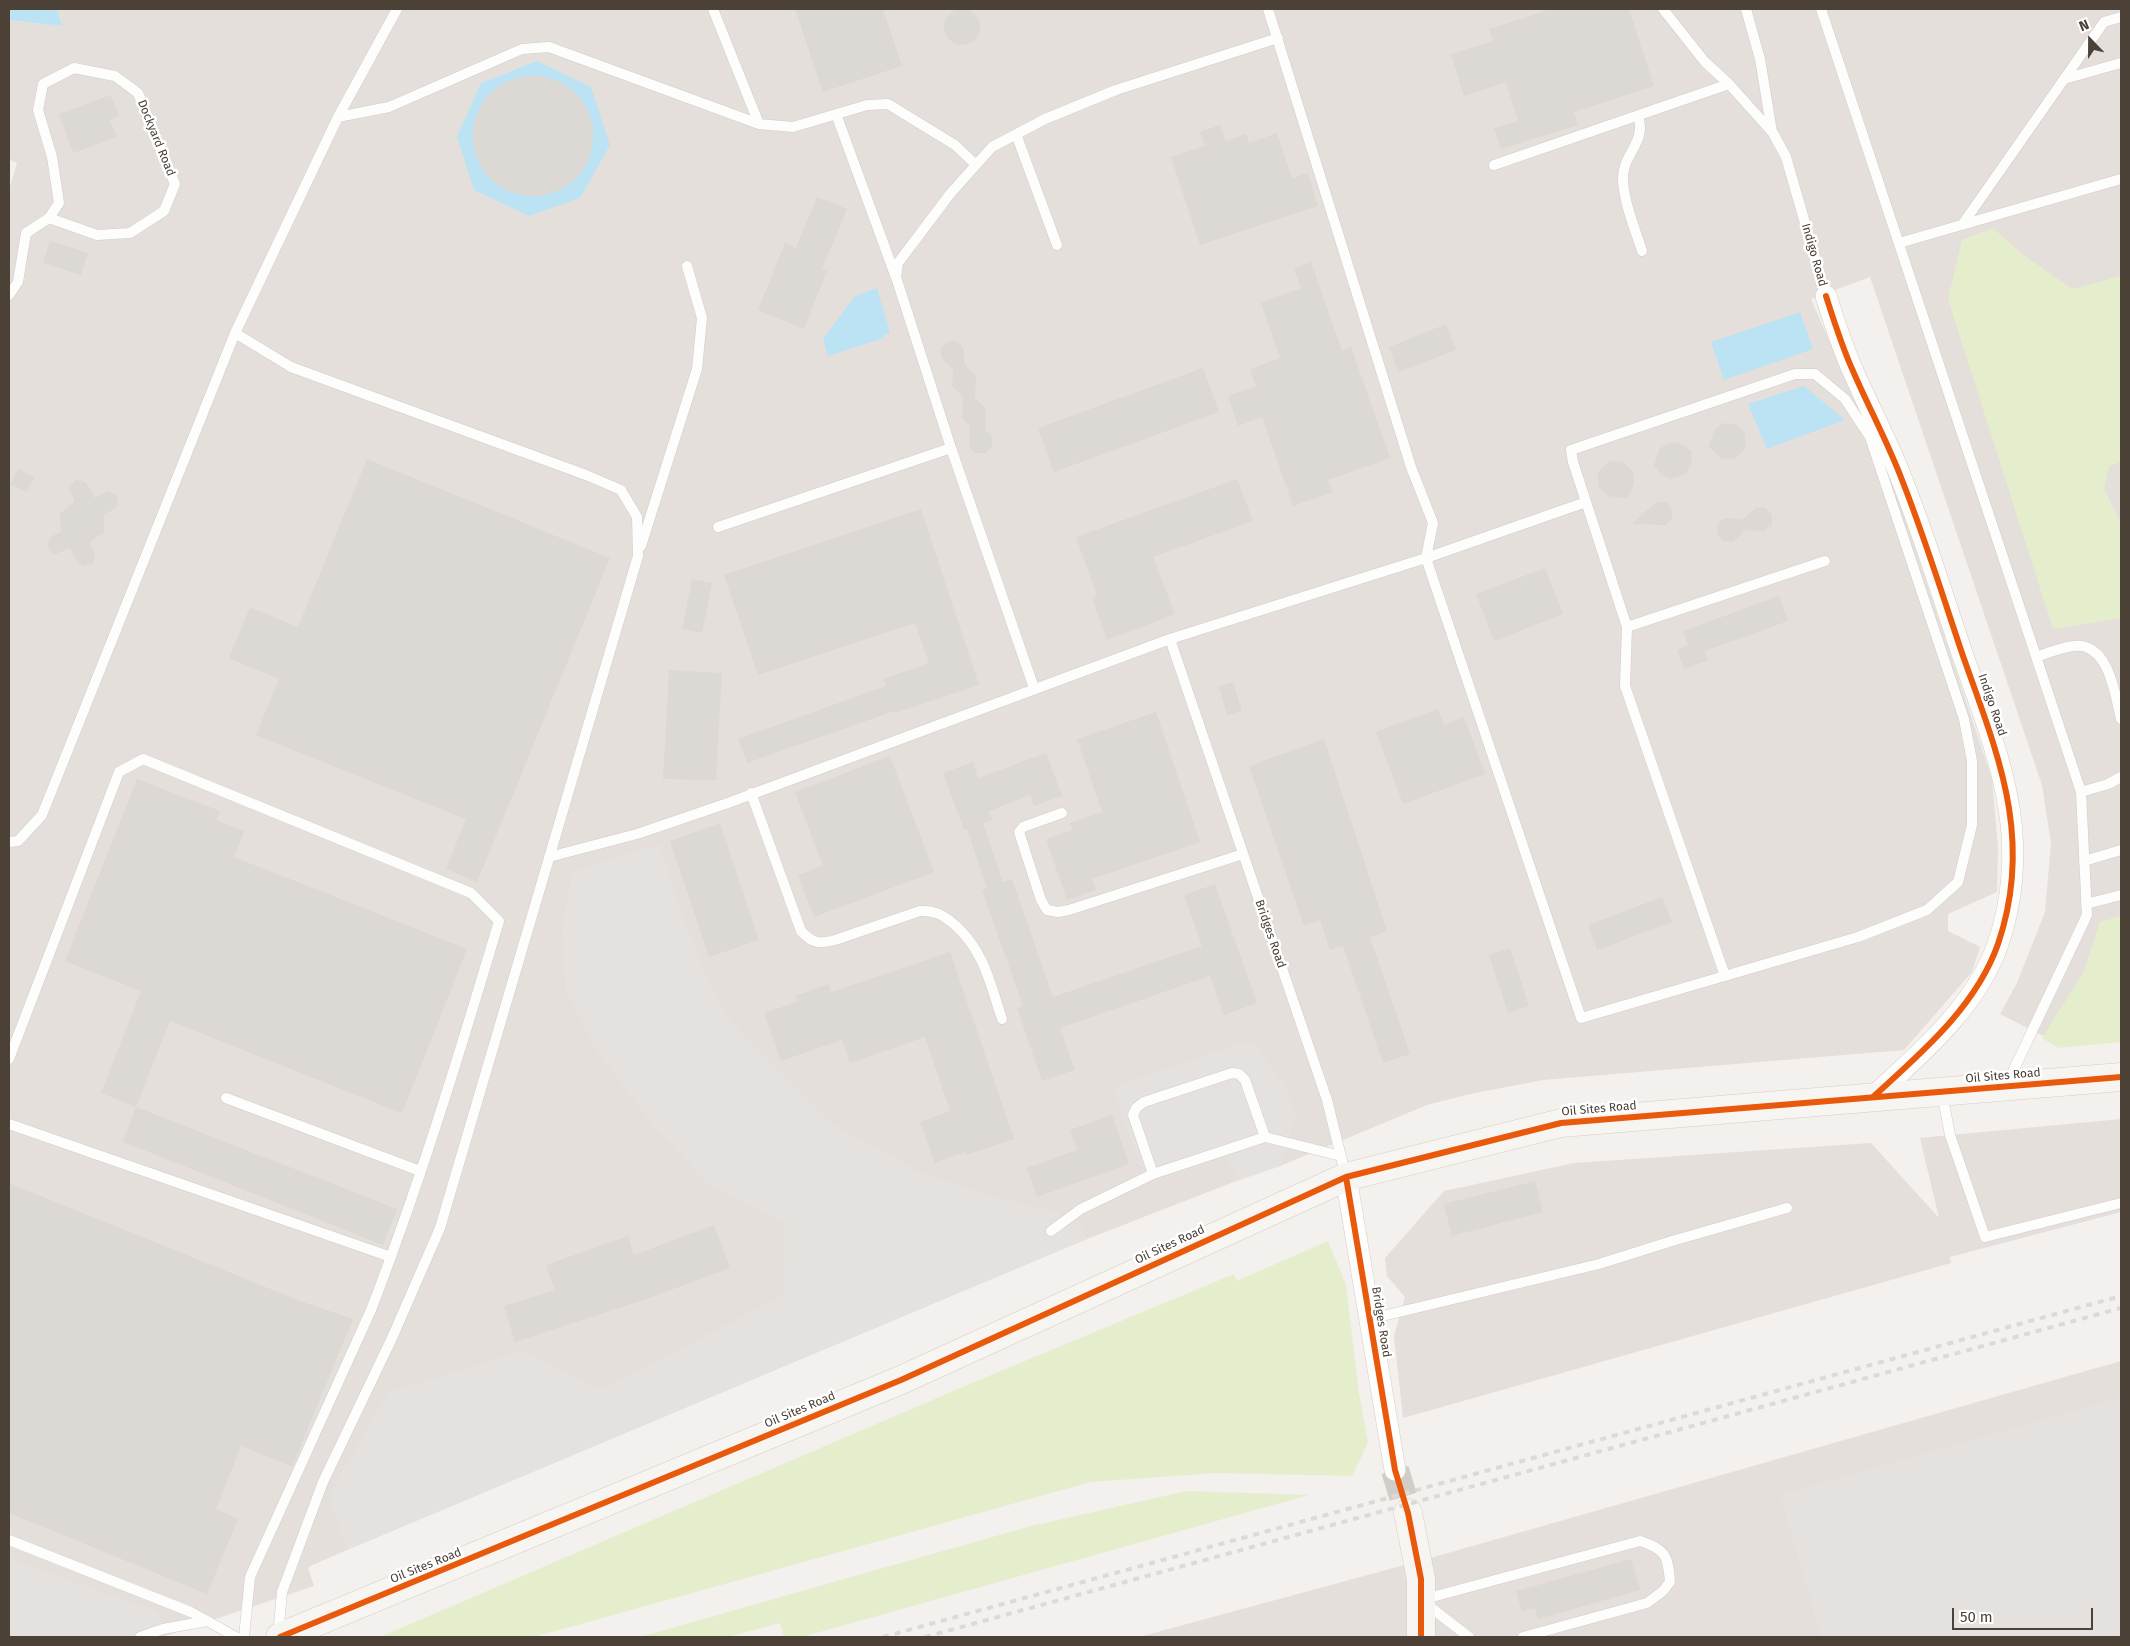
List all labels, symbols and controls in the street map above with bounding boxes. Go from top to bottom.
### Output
north arrow [2065,15,2115,65]
text: N [2077,16,2092,35]
street label: Dockyard Road [134,98,178,178]
street label: Indigo Road [1798,222,1830,288]
street label: Indigo Road [1975,672,2009,738]
street label: Bridges Road [1252,898,1288,970]
street label: Oil Sites Road [1965,1066,2041,1086]
street label: Oil Sites Road [1561,1099,1637,1119]
street label: Oil Sites Road [1133,1223,1207,1267]
street label: Bridges Road [1368,1286,1394,1358]
street label: Oil Sites Road [762,1389,838,1431]
street label: Oil Sites Road [388,1545,464,1587]
scale bar [1955,1598,2096,1630]
text: 50 m [1960,1608,1993,1626]

